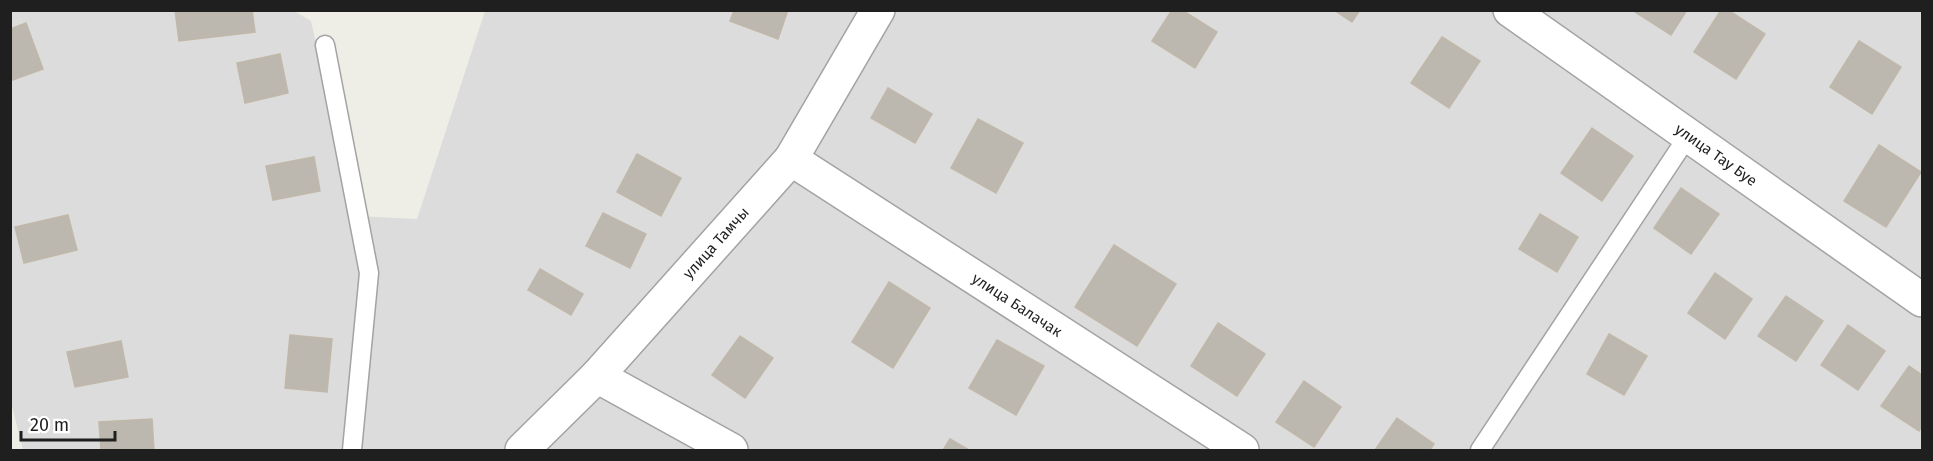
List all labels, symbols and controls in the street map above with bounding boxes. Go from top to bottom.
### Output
street label: улица Тау Буе [1671,120,1761,190]
street label: улица Тамчы [679,203,753,283]
street label: улица Балачак [969,269,1066,341]
scale bar [21,404,116,442]
text: 20 m [30,414,69,436]

